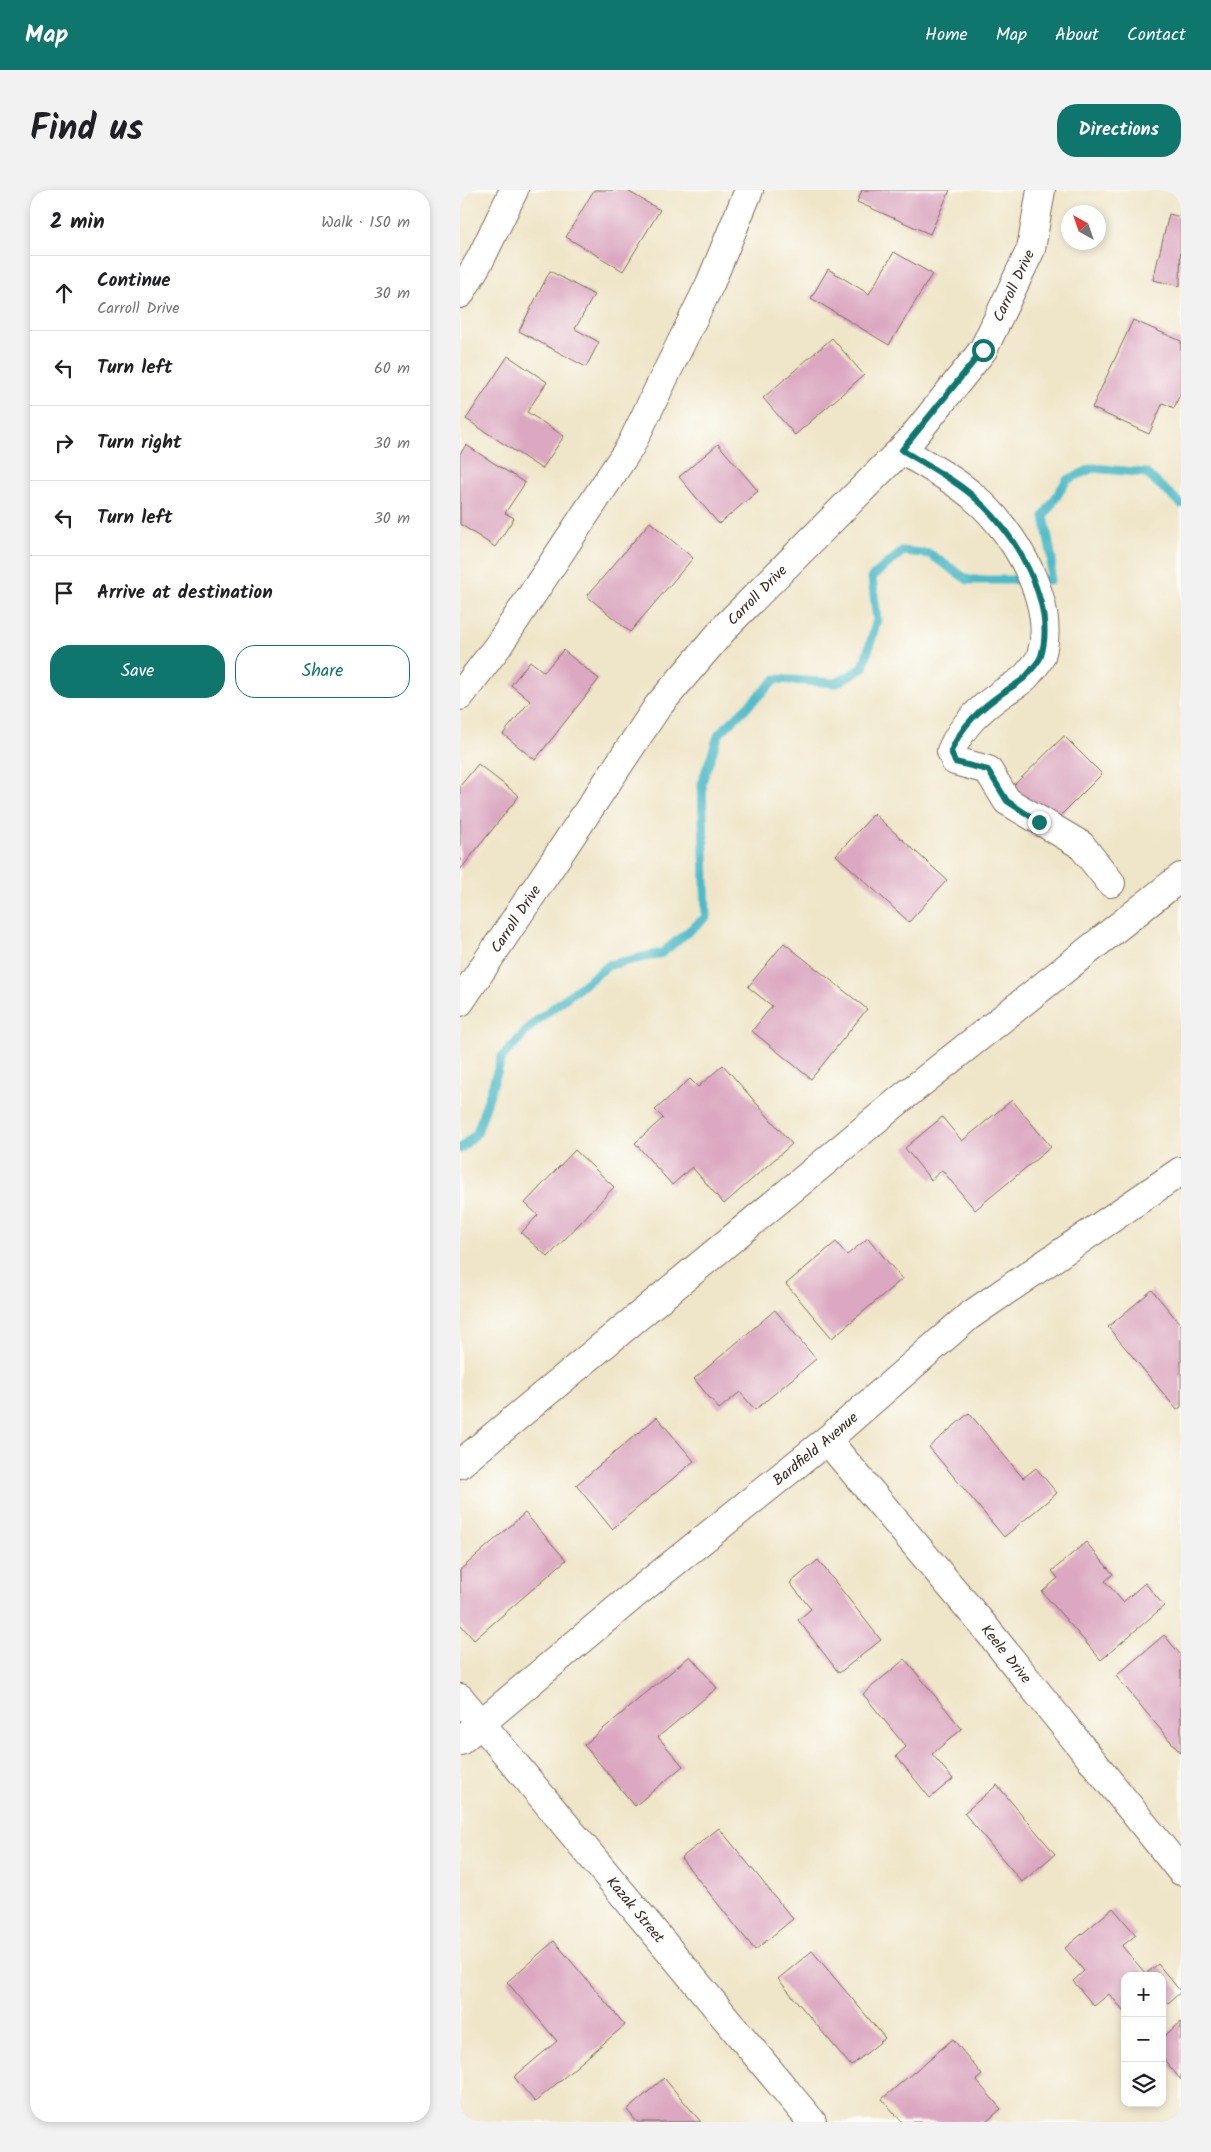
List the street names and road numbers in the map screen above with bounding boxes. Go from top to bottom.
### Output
street label: Carroll Drive [987,246,1042,326]
street label: Carroll Drive [722,559,794,632]
street label: Carroll Drive [485,880,548,958]
street label: Bardfield Avenue [768,1407,864,1492]
street label: Keele Drive [974,1619,1037,1689]
street label: Kazak Street [600,1872,670,1949]

